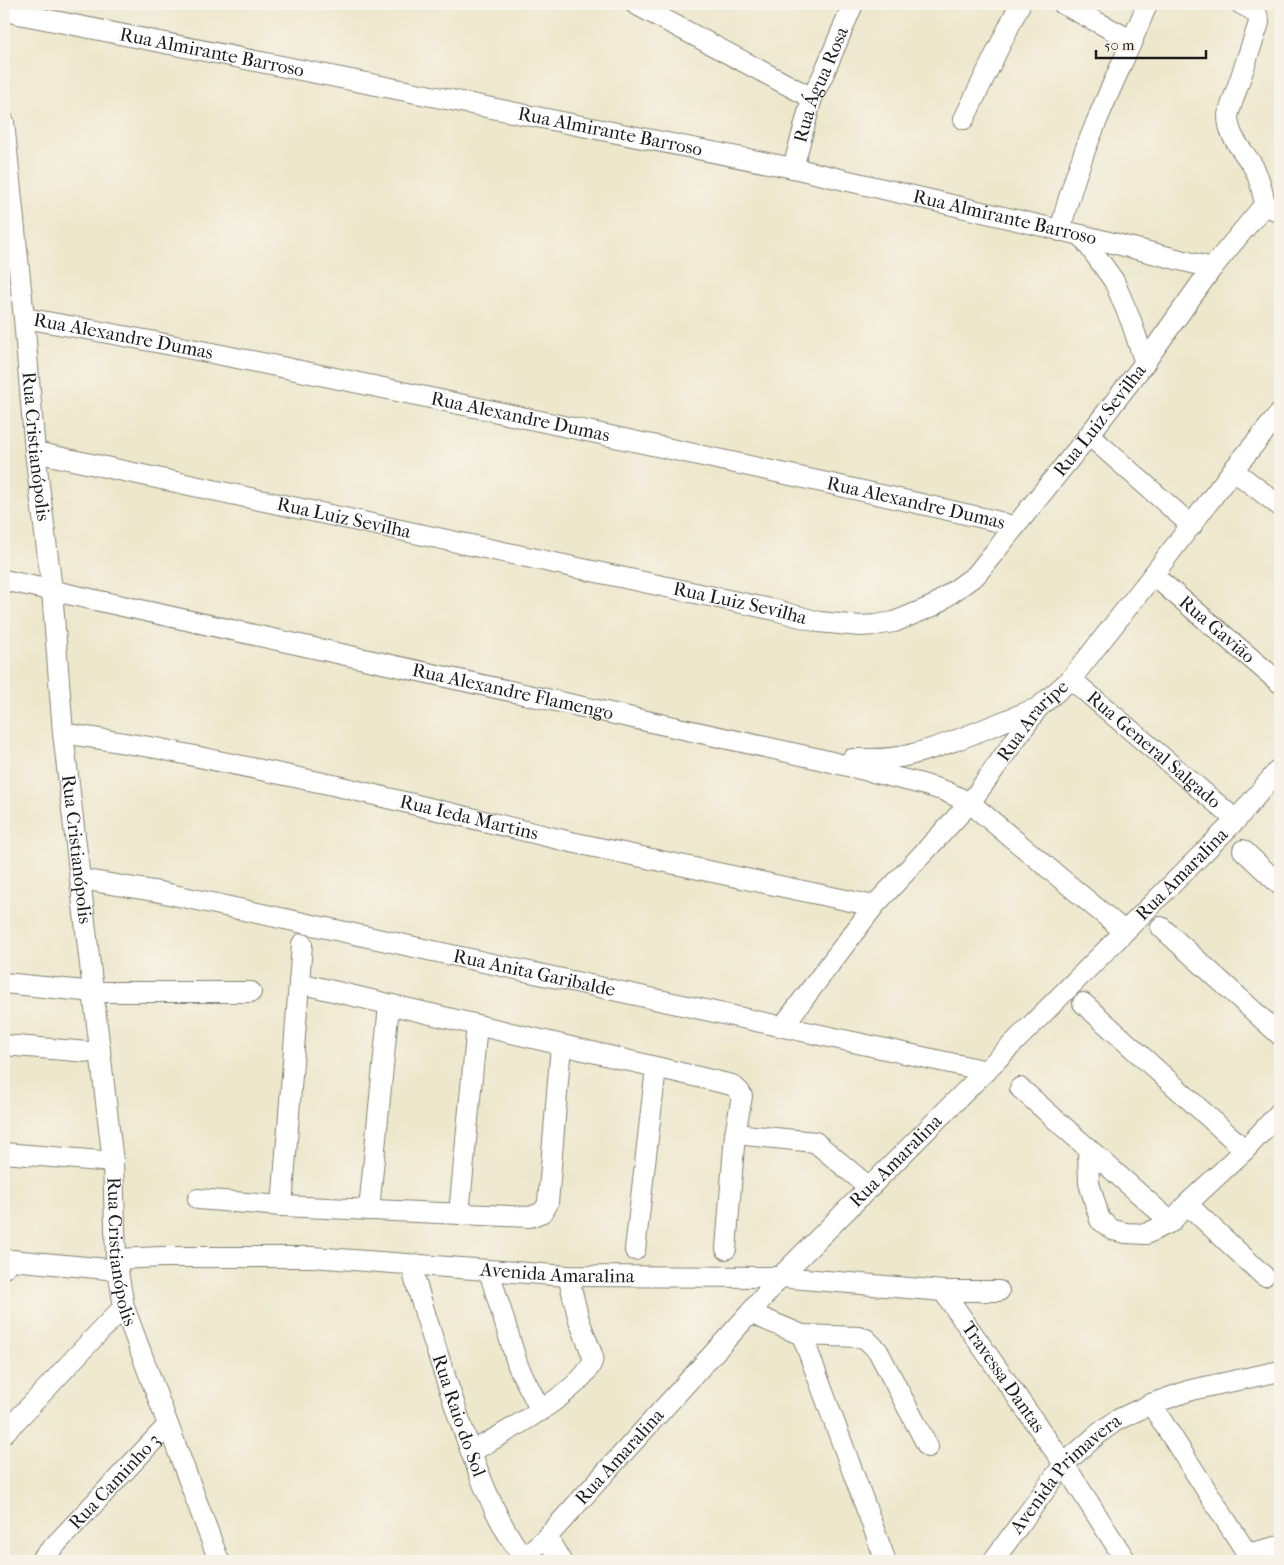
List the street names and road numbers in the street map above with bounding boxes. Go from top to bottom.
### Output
street label: Rua Almirante Barroso [118,23,306,82]
street label: Rua Água Rosa [789,23,853,145]
street label: Rua Almirante Barroso [516,103,705,161]
street label: Rua Almirante Barroso [911,185,1099,250]
street label: Rua Alexandre Dumas [32,309,215,364]
street label: Rua Luiz Sevilha [1049,360,1151,481]
street label: Rua Cristianópolis [17,371,54,522]
street label: Rua Alexandre Dumas [429,387,612,447]
street label: Rua Alexandre Dumas [825,472,1008,534]
street label: Rua Luiz Sevilha [275,493,413,543]
street label: Rua Luiz Sevilha [671,578,809,629]
street label: Rua Gavião [1175,591,1260,668]
street label: Rua Alexandre Flamengo [410,659,616,725]
street label: Rua Araripe [992,676,1073,766]
street label: Rua General Salgado [1082,686,1226,813]
street label: Rua Cristianópolis [57,773,96,925]
street label: Rua Ieda Martins [398,790,541,845]
street label: Rua Amaralina [1131,823,1233,925]
street label: Rua Anita Garibalde [451,945,617,1001]
street label: Rua Amaralina [845,1110,947,1212]
street label: Rua Cristianópolis [102,1177,141,1329]
street label: Avenida Amaralina [478,1258,635,1287]
street label: Travessa Dantas [957,1317,1050,1437]
street label: Rua Raio do Sol [428,1352,490,1480]
street label: Rua Amaralina [571,1404,669,1509]
street label: Avenida Primavera [1005,1410,1126,1539]
street label: Rua Caminho 3 [64,1429,165,1534]

